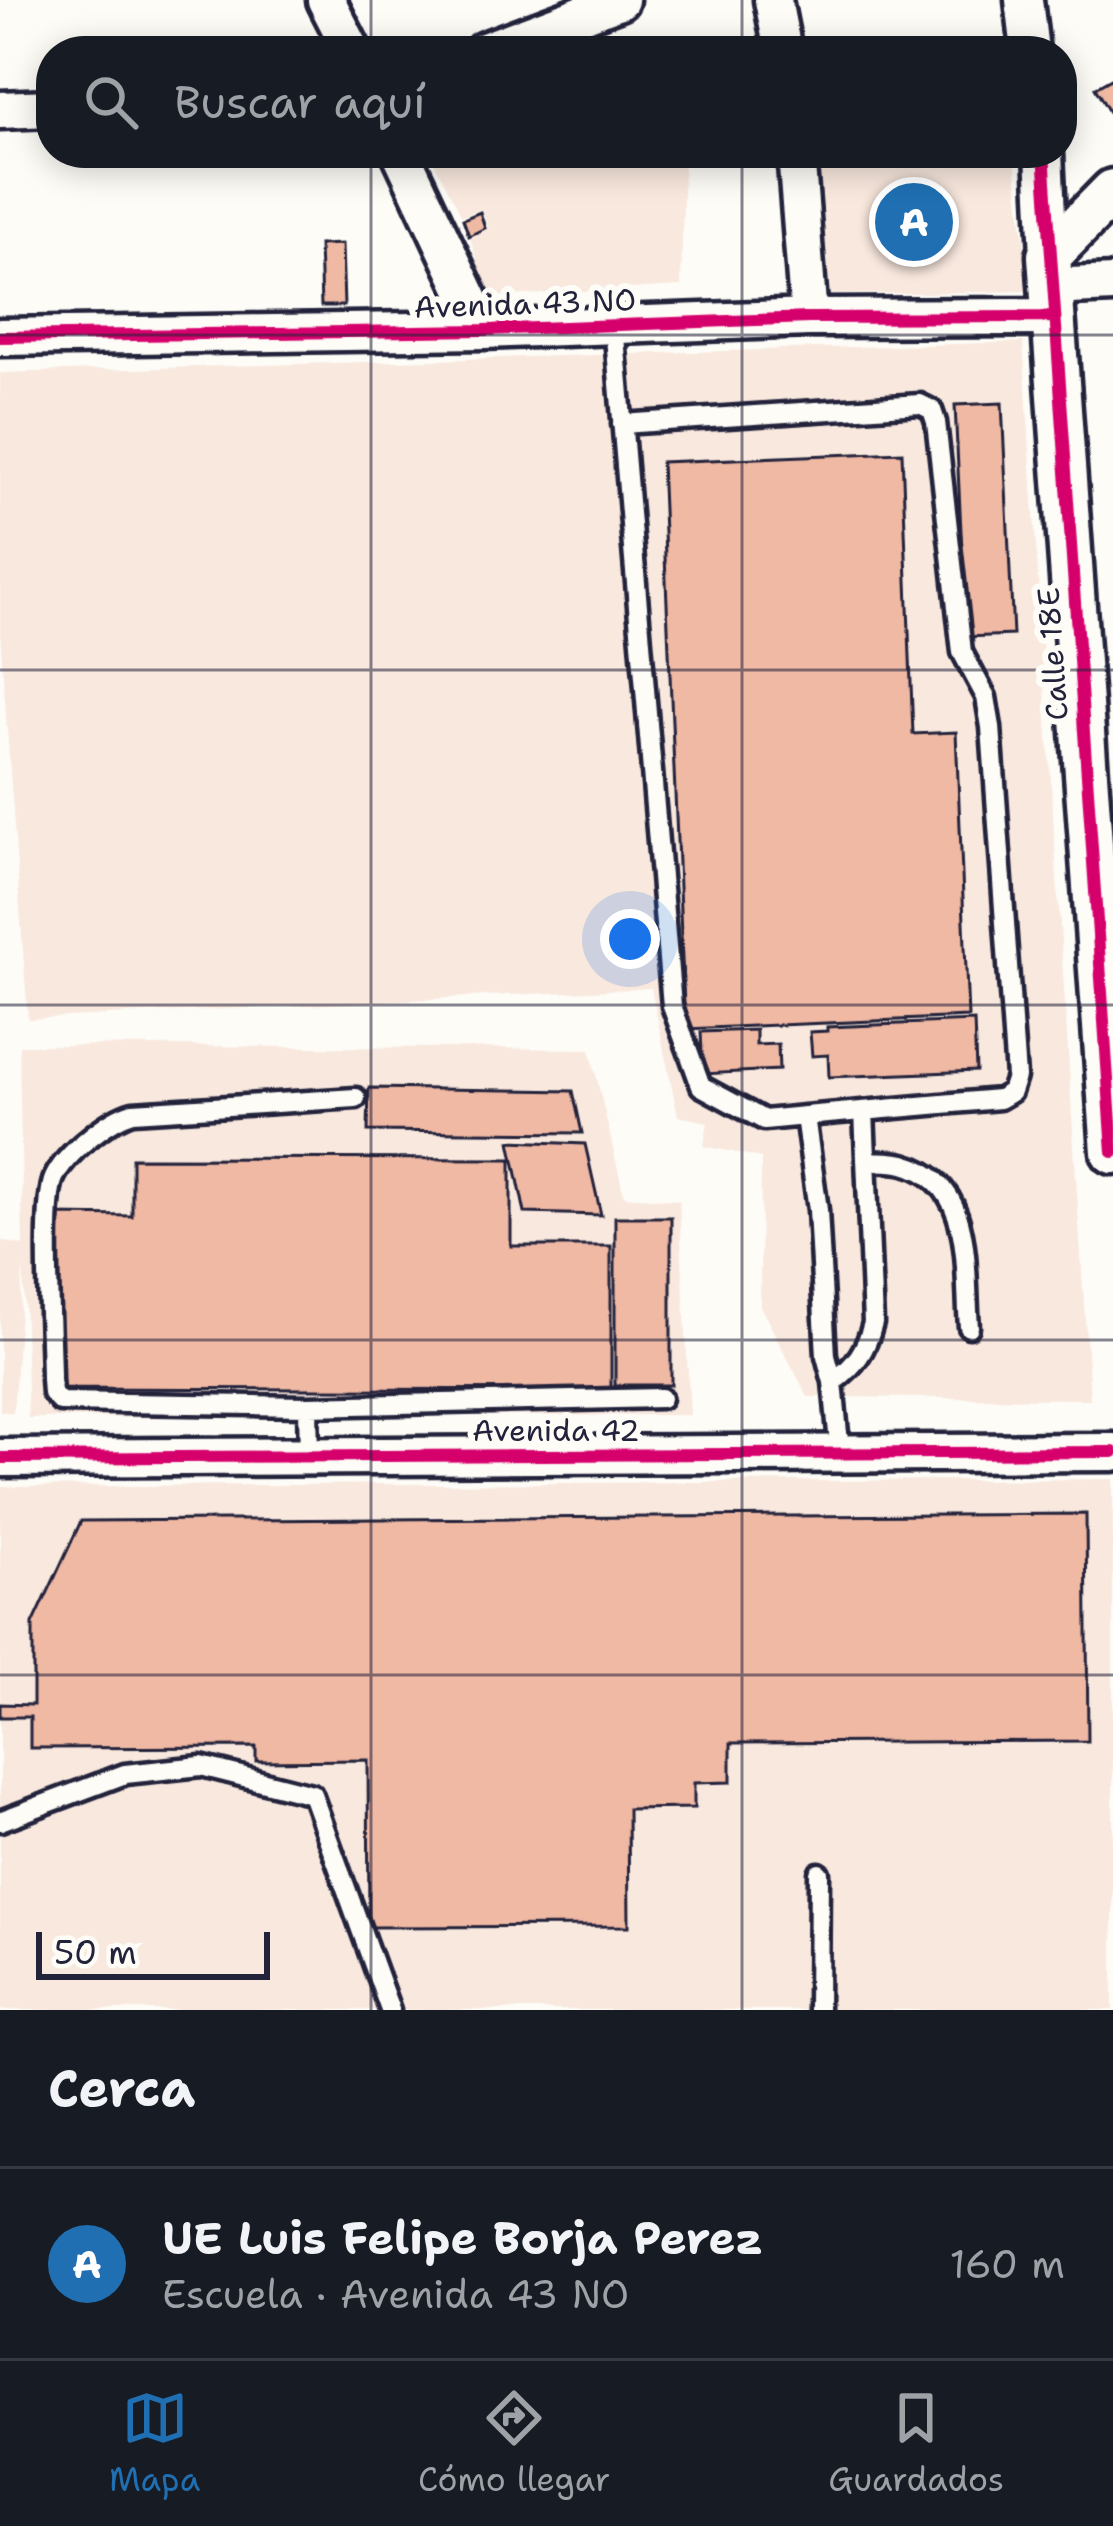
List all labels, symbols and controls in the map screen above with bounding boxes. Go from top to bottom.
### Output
search box [36,36,1077,168]
icon: search [78,69,144,135]
text: Buscar aquí [174,72,426,132]
pin: A [875,177,953,267]
street label: Avenida 43 NO [413,279,637,328]
street label: Calle 18E [1027,586,1078,722]
your location [600,909,660,969]
street label: Avenida 42 [472,1410,640,1451]
scale bar [36,1926,270,1979]
text: 50 m [54,1930,137,1975]
text: Cerca [48,2054,195,2122]
text: UE Luis Felipe Borja Perez [162,2208,763,2268]
text: A [72,2238,102,2290]
text: 160 m [950,2238,1065,2290]
text: Escuela · Avenida 43 NO [162,2268,629,2320]
tab: Mapa [109,2385,200,2502]
tab: Cómo llegar [418,2385,610,2502]
tab: Guardados [828,2385,1004,2502]

